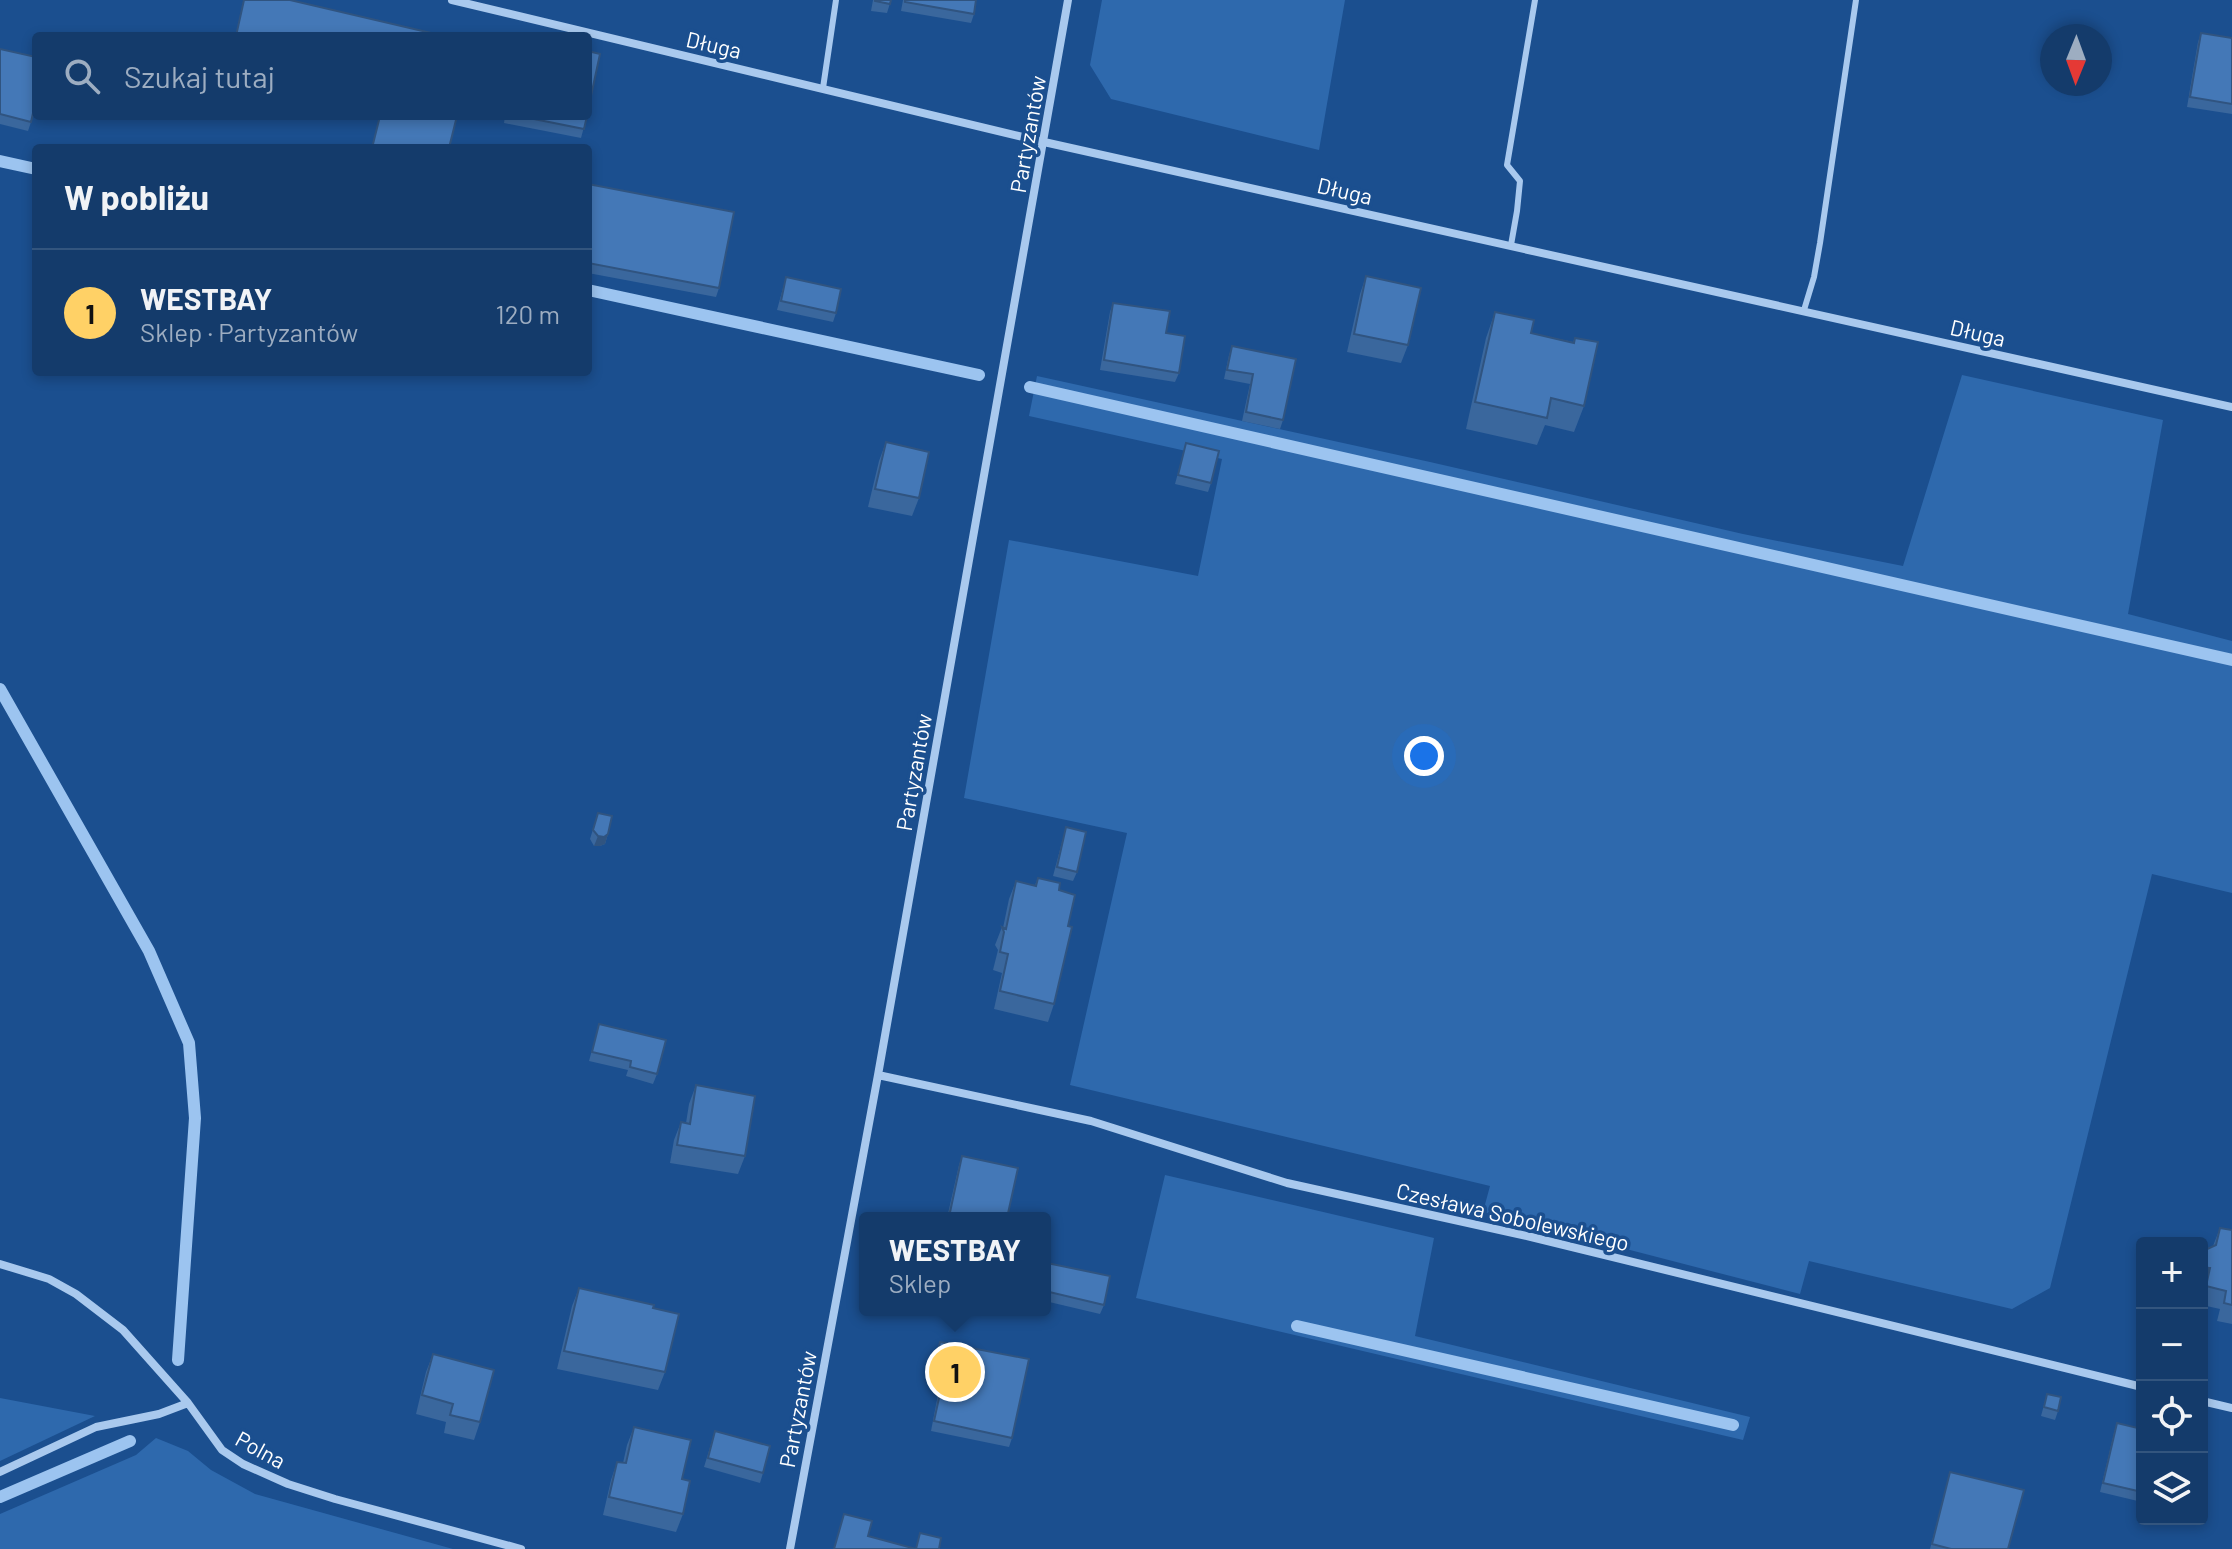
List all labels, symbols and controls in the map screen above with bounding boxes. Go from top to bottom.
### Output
north arrow [2040,24,2112,96]
street label: Długa [684,25,744,63]
search box [32,32,592,120]
icon: search [60,54,104,98]
text: Szukaj tutaj [124,58,275,94]
street label: Partyzantów [1004,73,1050,195]
street label: Długa [1315,171,1375,209]
text: W pobliżu [64,176,209,217]
text: WESTBAY [140,280,272,316]
text: 1 [85,298,95,329]
text: 120 m [496,298,560,329]
street label: Długa [1948,313,2008,351]
text: Sklep · Partyzantów [140,316,358,347]
street label: Partyzantów [890,711,936,833]
your location [1404,736,1444,776]
street label: Czesława Sobolewskiego [1394,1177,1632,1255]
popup [859,1212,1051,1316]
text: WESTBAY [889,1231,1021,1267]
map controls [2136,1237,2208,1525]
button: + [2136,1237,2208,1309]
text: Sklep [889,1267,951,1298]
button: − [2136,1309,2208,1381]
pin: 1 [929,1342,981,1402]
street label: Partyzantów [773,1348,821,1470]
button: locate [2136,1381,2208,1453]
street label: Polna [232,1425,290,1473]
button: layers [2136,1453,2208,1525]

